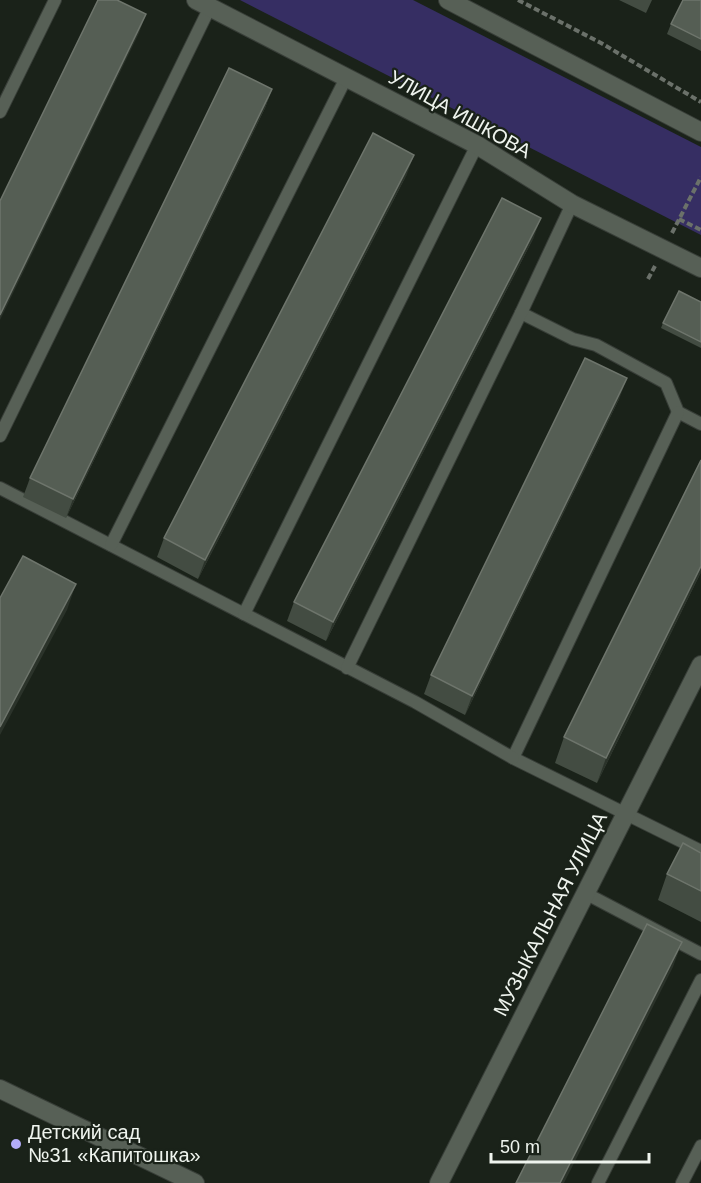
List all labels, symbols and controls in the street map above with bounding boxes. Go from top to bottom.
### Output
street label: УЛИЦА ИШКОВА [385,66,535,162]
street label: МУЗЫКАЛЬНАЯ УЛИЦА [489,808,611,1020]
place label: Детский сад №31 «Капитошка» [28,1121,201,1166]
scale bar [491,1126,648,1164]
marker: Детский сад №31 «Капитошка» [9,1137,23,1151]
text: 50 m [500,1137,540,1157]

